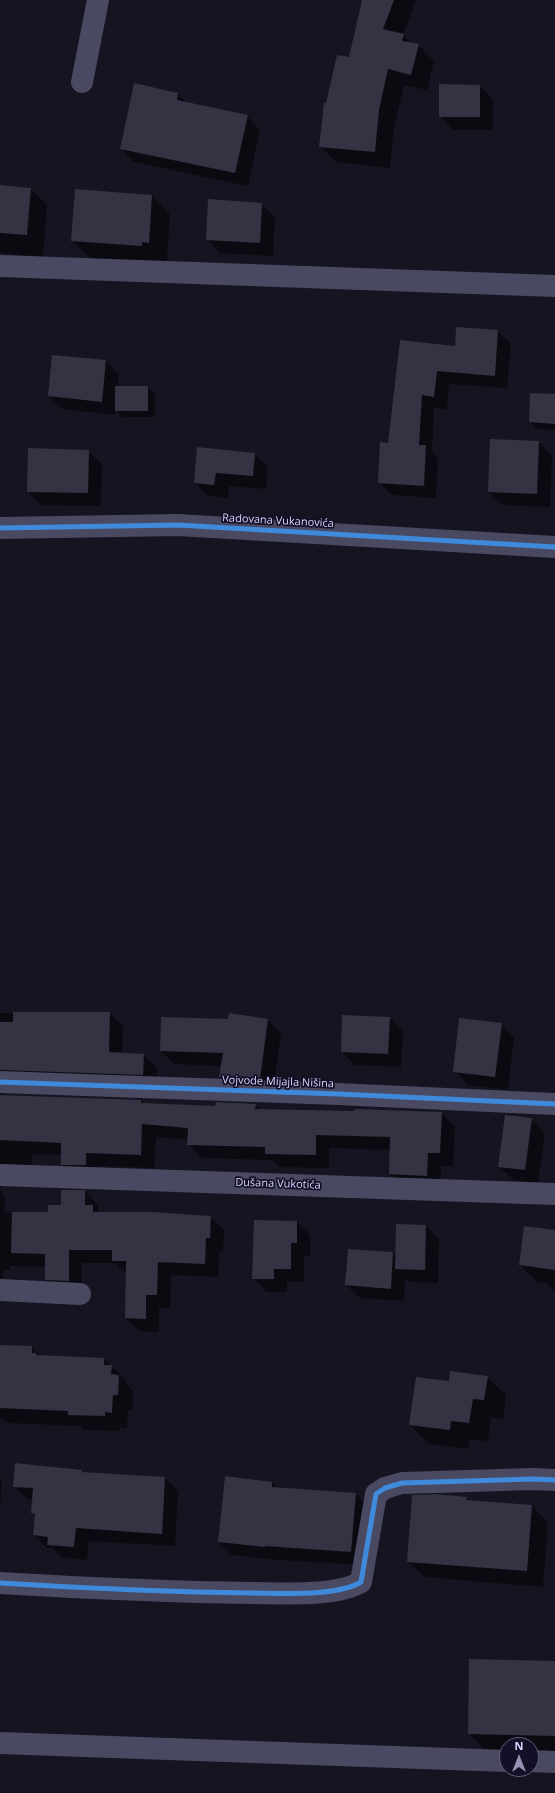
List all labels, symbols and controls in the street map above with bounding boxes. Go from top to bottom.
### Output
street label: Radovana Vukanovića [222,511,334,531]
street label: Vojvode Mijajla Nišina [222,1073,334,1091]
street label: Dušana Vukotića [235,1176,321,1192]
north arrow [499,1737,539,1777]
text: N [515,1738,523,1753]

